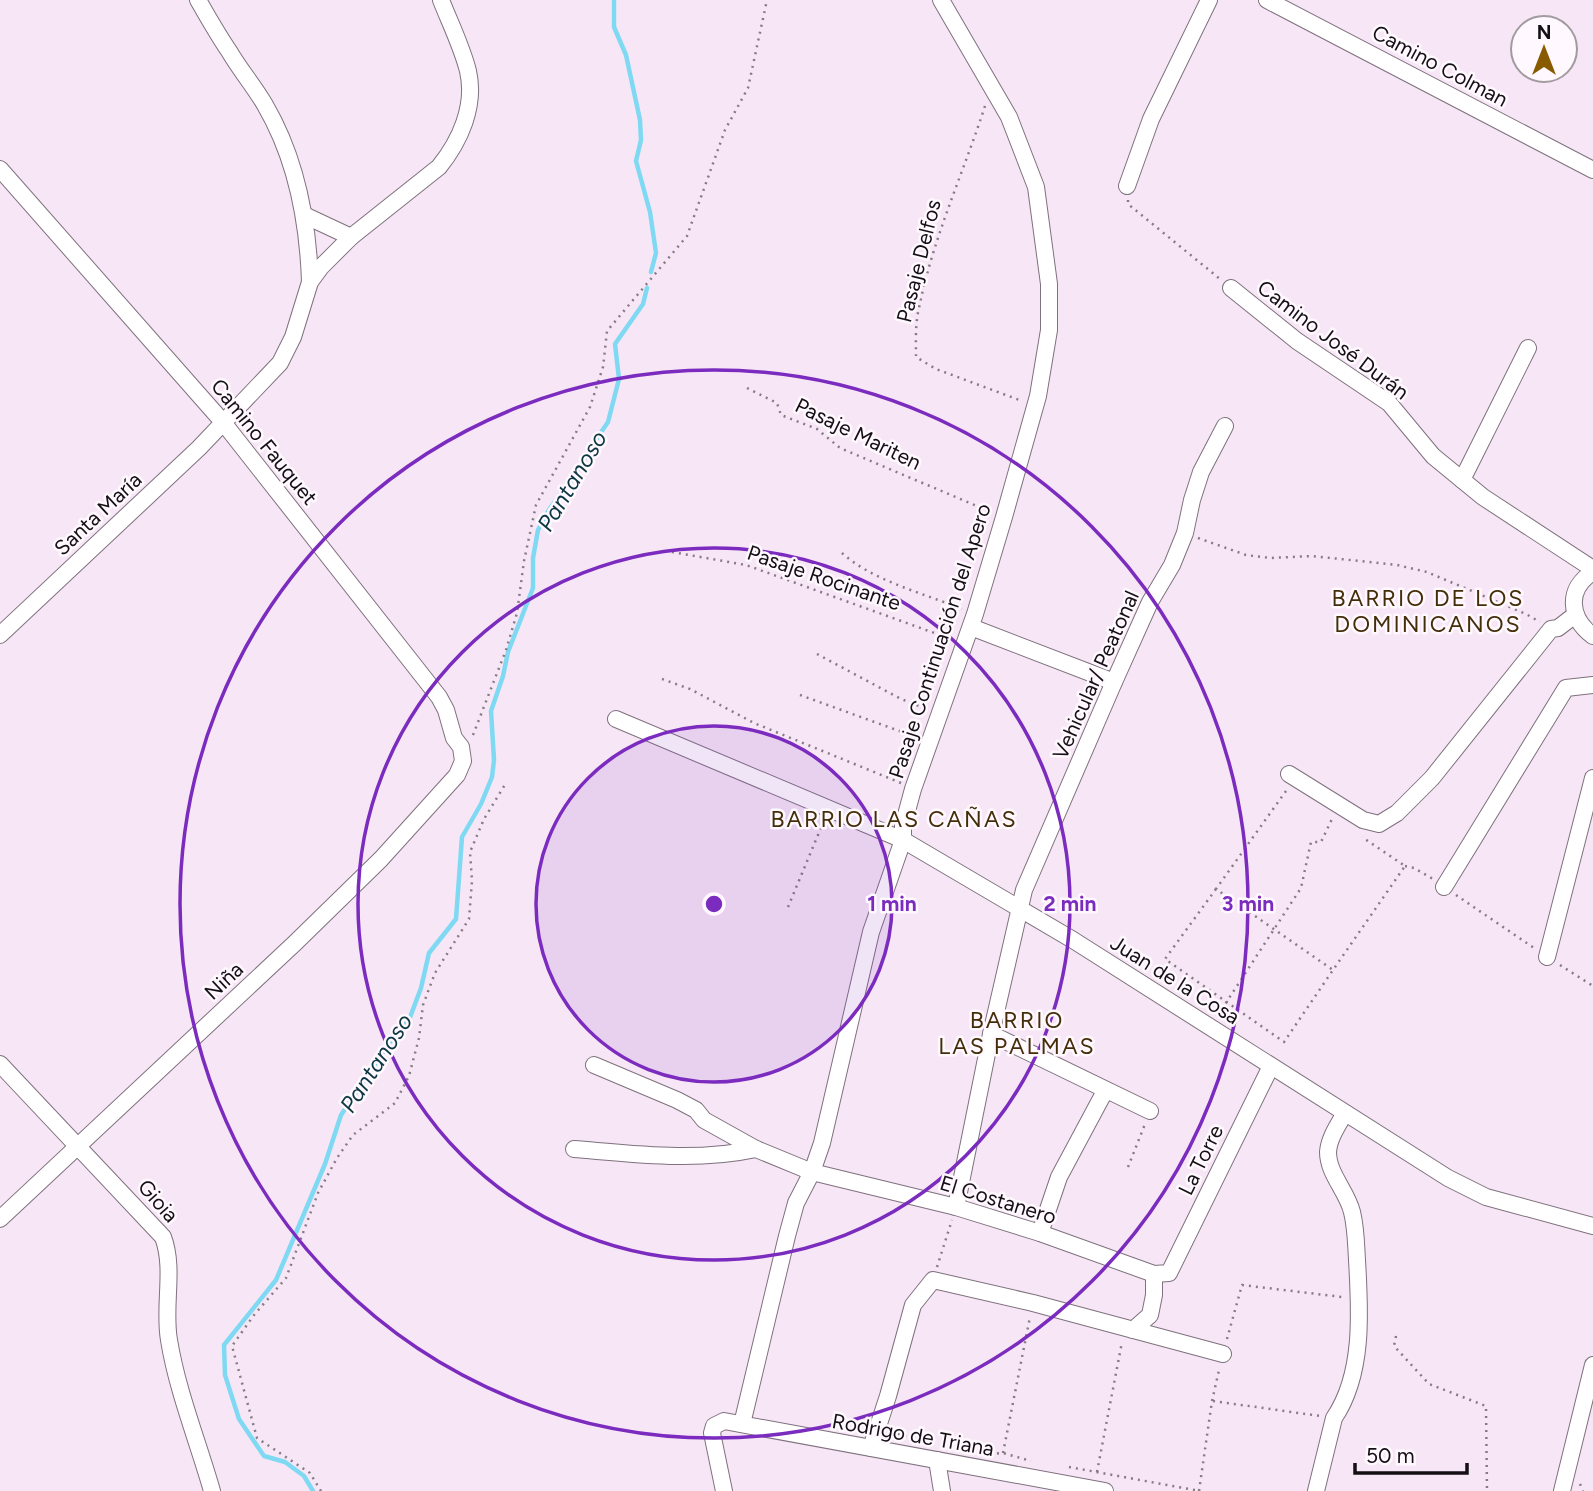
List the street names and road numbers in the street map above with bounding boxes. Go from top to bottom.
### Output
street label: Camino Colman [1368,19,1512,112]
street label: Pasaje Delfos [891,197,946,325]
street label: Camino José Durán [1253,275,1414,405]
street label: Camino Fauquet [206,374,323,510]
street label: Pasaje Mariten [791,392,925,475]
street label: Santa María [49,467,147,560]
street label: Pasaje Continuación del Apero [883,500,996,782]
street label: Pasaje Rocinante [744,540,904,615]
street label: Vehicular/ Peatonal [1047,587,1144,763]
street label: Juan de la Cosa [1106,930,1244,1029]
street label: Niña [199,957,248,1005]
street label: La Torre [1173,1121,1228,1199]
street label: El Costanero [937,1170,1059,1229]
street label: Gioia [133,1174,184,1227]
street label: Rodrigo de Triana [830,1408,996,1461]

